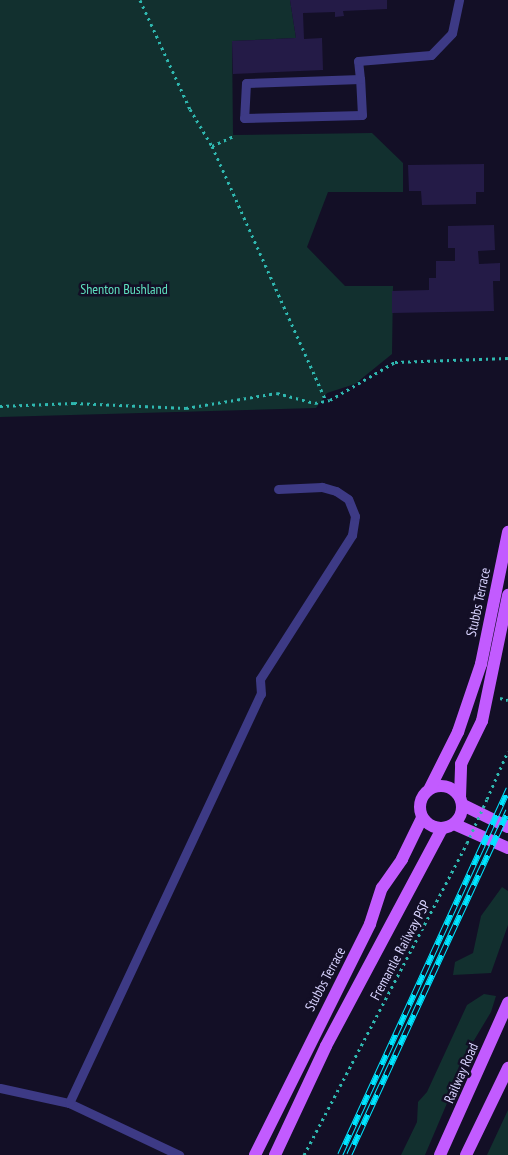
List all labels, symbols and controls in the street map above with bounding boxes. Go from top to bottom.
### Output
park label: Shenton Bushland [80,281,168,297]
street label: Stubbs Terrace [462,566,494,638]
street label: Fremantle Railway PSP [366,897,434,1003]
street label: Stubbs Terrace [301,944,349,1014]
street label: Railway Road [440,1040,482,1106]

